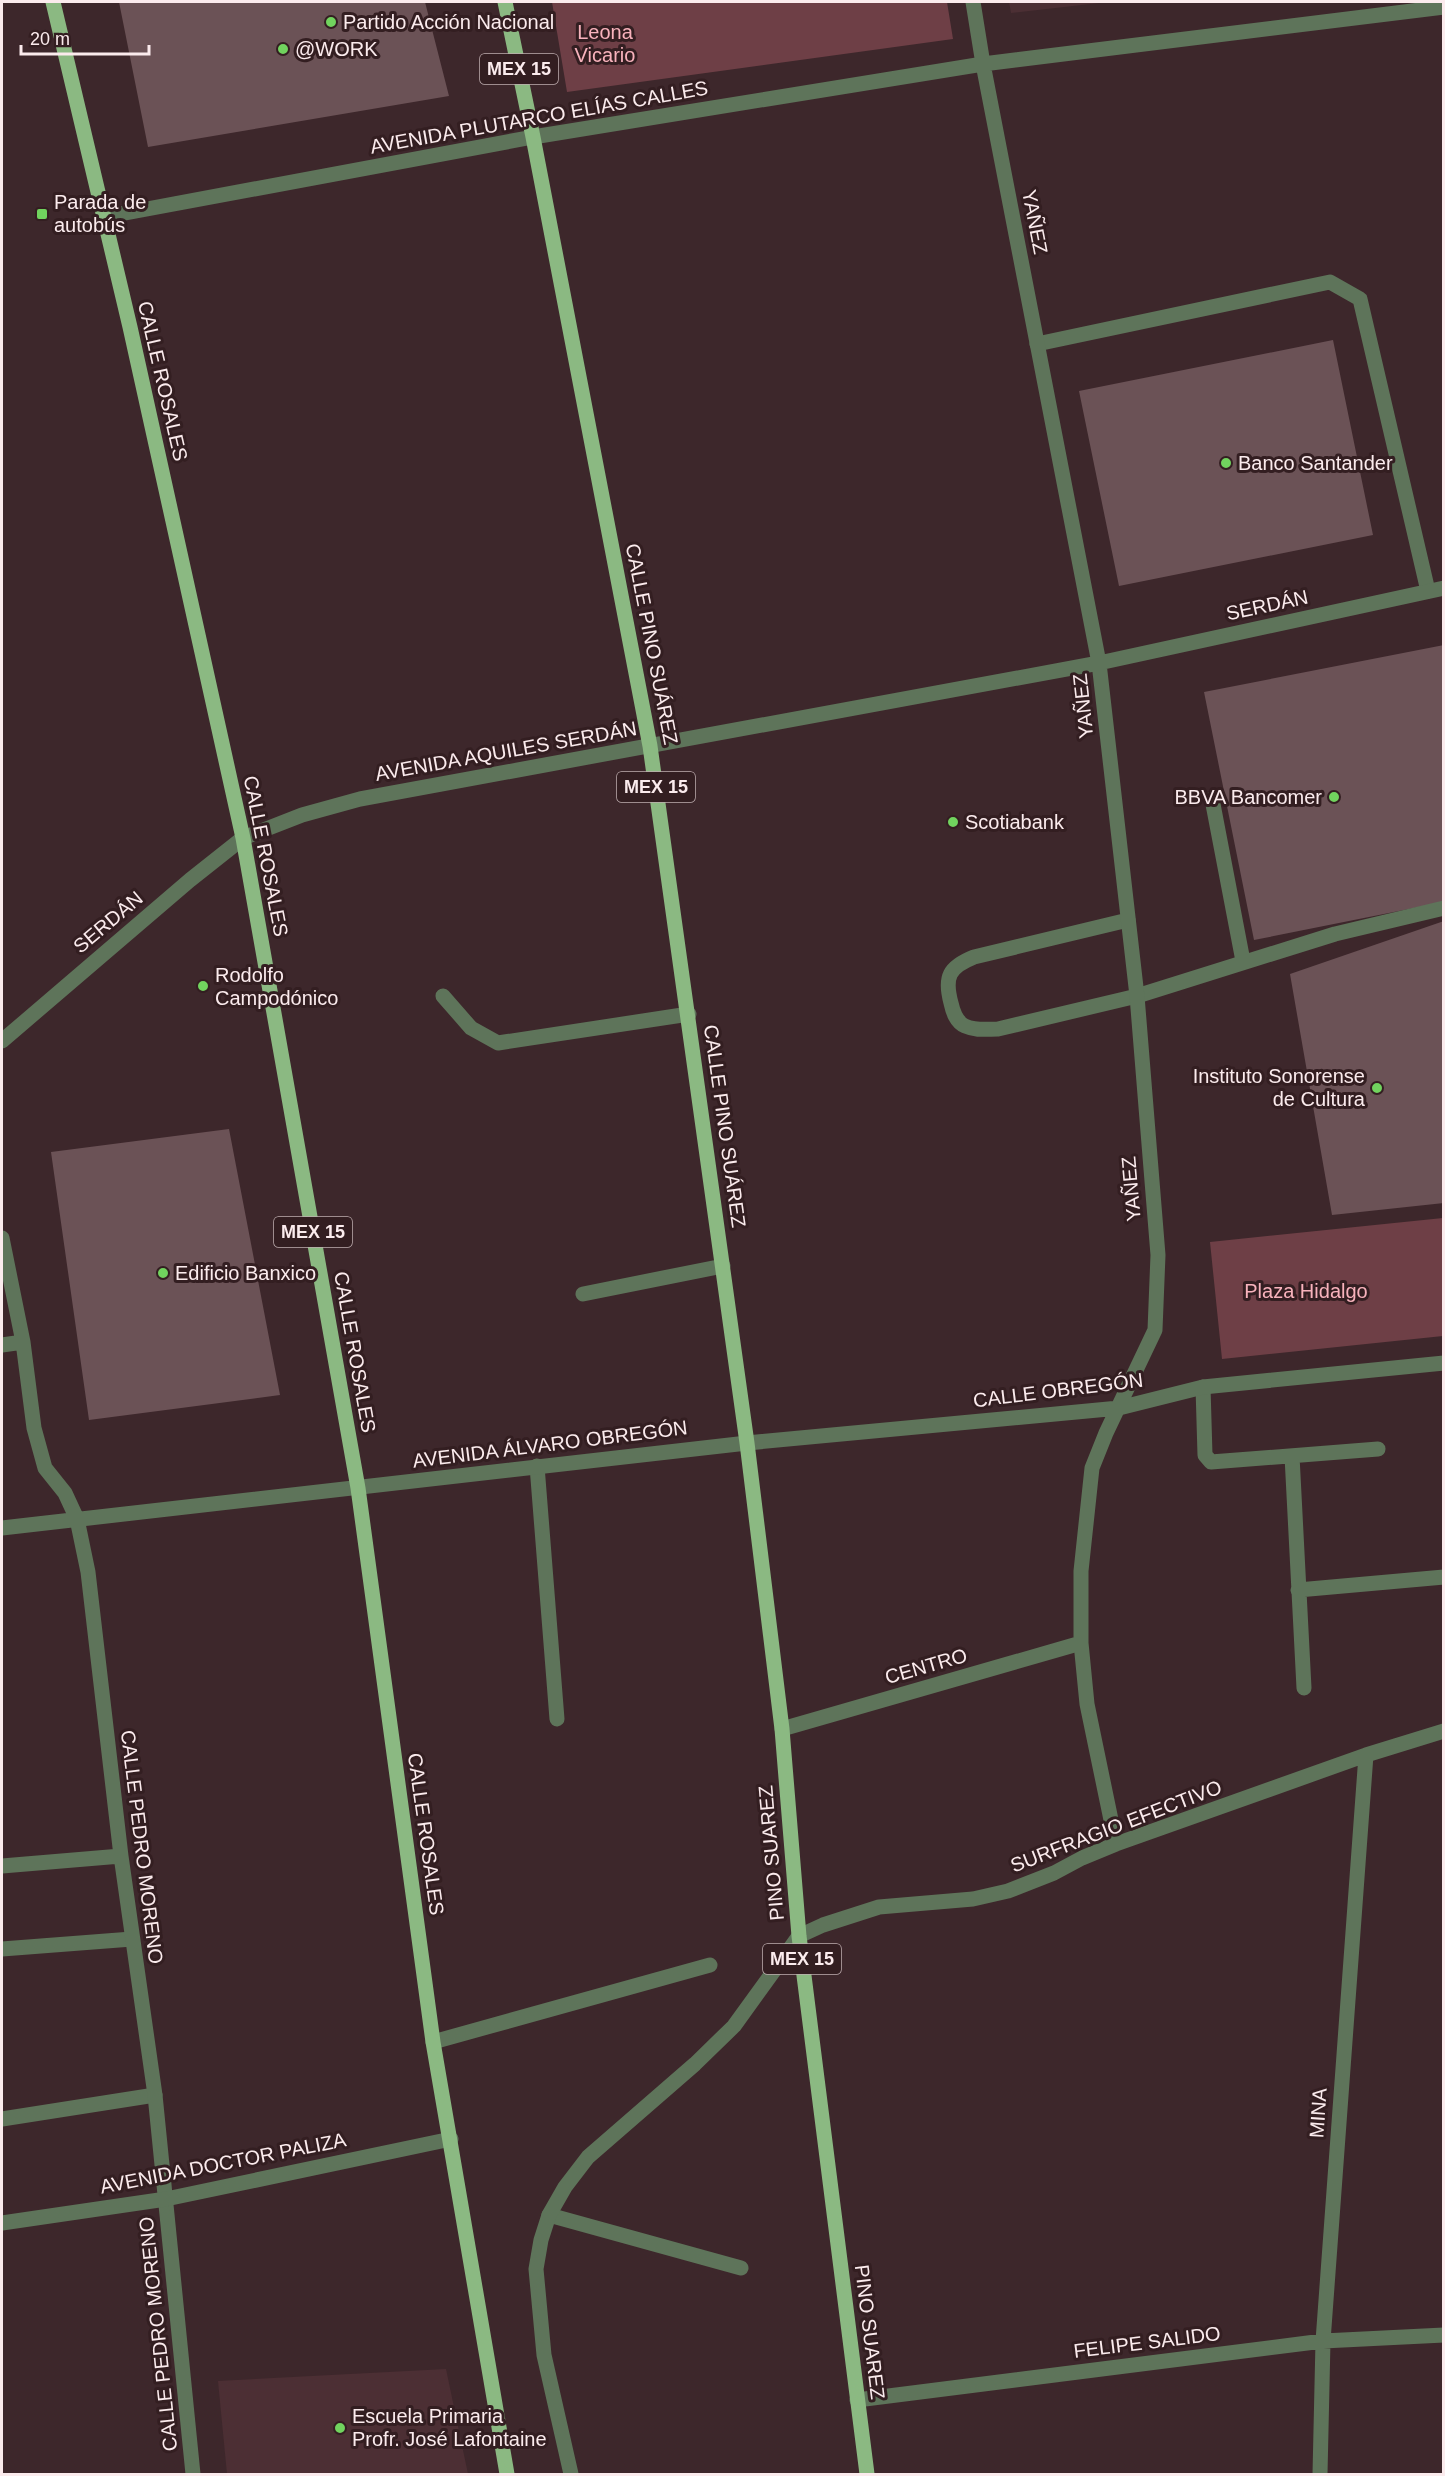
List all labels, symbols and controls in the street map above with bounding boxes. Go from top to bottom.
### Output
place label: Partido Acción Nacional [343,11,554,33]
marker: Partido Acción Nacional [324,15,338,29]
scale bar [21,18,148,56]
park label: Leona Vicario [575,21,635,66]
text: 20 m [30,29,70,49]
place label: @WORK [295,38,378,60]
marker: @WORK [276,42,290,56]
road number: MEX 15 [480,54,558,84]
street label: AVENIDA PLUTARCO ELÍAS CALLES [368,76,710,158]
street label: YAÑEZ [1018,188,1053,256]
place label: Parada de autobús [54,191,146,236]
marker: Parada de autobús [35,207,49,221]
street label: CALLE ROSALES [134,299,192,463]
place label: Banco Santander [1238,452,1393,474]
marker: Banco Santander [1219,456,1233,470]
street label: CALLE PINO SUÁREZ [622,542,682,746]
street label: SERDÁN [1224,586,1310,624]
street label: YAÑEZ [1068,672,1097,740]
street label: AVENIDA AQUILES SERDÁN [373,717,639,785]
road number: MEX 15 [617,772,695,802]
street label: CALLE ROSALES [240,774,292,938]
place label: BBVA Bancomer [1175,786,1322,808]
marker: BBVA Bancomer [1327,790,1341,804]
place label: Scotiabank [965,811,1065,833]
marker: Scotiabank [946,815,960,829]
street label: SERDÁN [69,887,147,957]
place label: Rodolfo Campodónico [215,964,338,1009]
marker: Rodolfo Campodónico [196,979,210,993]
street label: CALLE PINO SUÁREZ [700,1023,750,1229]
place label: Instituto Sonorense de Cultura [1193,1065,1366,1110]
marker: Instituto Sonorense de Cultura [1370,1081,1384,1095]
street label: YAÑEZ [1116,1156,1145,1223]
road number: MEX 15 [274,1217,352,1247]
place label: Edificio Banxico [175,1262,316,1284]
marker: Edificio Banxico [156,1266,170,1280]
street label: CALLE ROSALES [330,1270,380,1434]
park label: Plaza Hidalgo [1244,1280,1368,1302]
street label: CALLE OBREGÓN [972,1369,1144,1411]
street label: AVENIDA ÁLVARO OBREGÓN [411,1416,689,1472]
street label: CENTRO [882,1644,970,1688]
street label: CALLE PEDRO MORENO [117,1729,167,1965]
street label: CALLE ROSALES [404,1752,448,1916]
street label: SURFRAGIO EFECTIVO [1007,1776,1225,1876]
street label: PINO SUAREZ [754,1785,788,1921]
road number: MEX 15 [763,1944,841,1974]
street label: MINA [1305,2087,1331,2139]
street label: AVENIDA DOCTOR PALIZA [98,2128,348,2198]
street label: CALLE PEDRO MORENO [135,2216,181,2452]
street label: PINO SUAREZ [851,2263,889,2401]
street label: FELIPE SALIDO [1072,2322,1222,2362]
place label: Escuela Primaria Profr. José Lafontaine [352,2405,547,2450]
marker: Escuela Primaria Profr. José Lafontaine [333,2421,347,2435]

